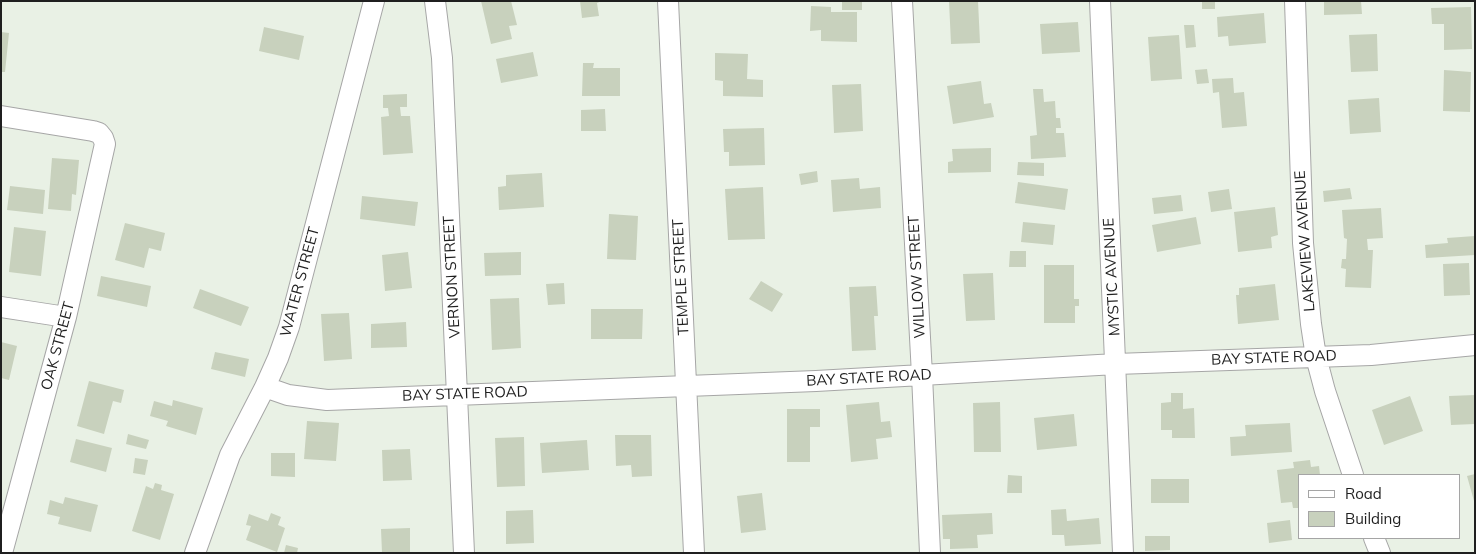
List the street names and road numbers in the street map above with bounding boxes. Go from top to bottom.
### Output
street label: LAKEVIEW AVENUE [1291,170,1319,312]
street label: VERNON STREET [440,215,464,339]
street label: WILLOW STREET [905,215,929,339]
street label: MYSTIC AVENUE [1100,217,1124,337]
street label: TEMPLE STREET [669,218,693,336]
street label: WATER STREET [277,225,323,339]
street label: OAK STREET [38,300,78,392]
street label: BAY STATE ROAD [1211,347,1337,369]
street label: BAY STATE ROAD [806,366,932,390]
street label: BAY STATE ROAD [402,383,528,405]

